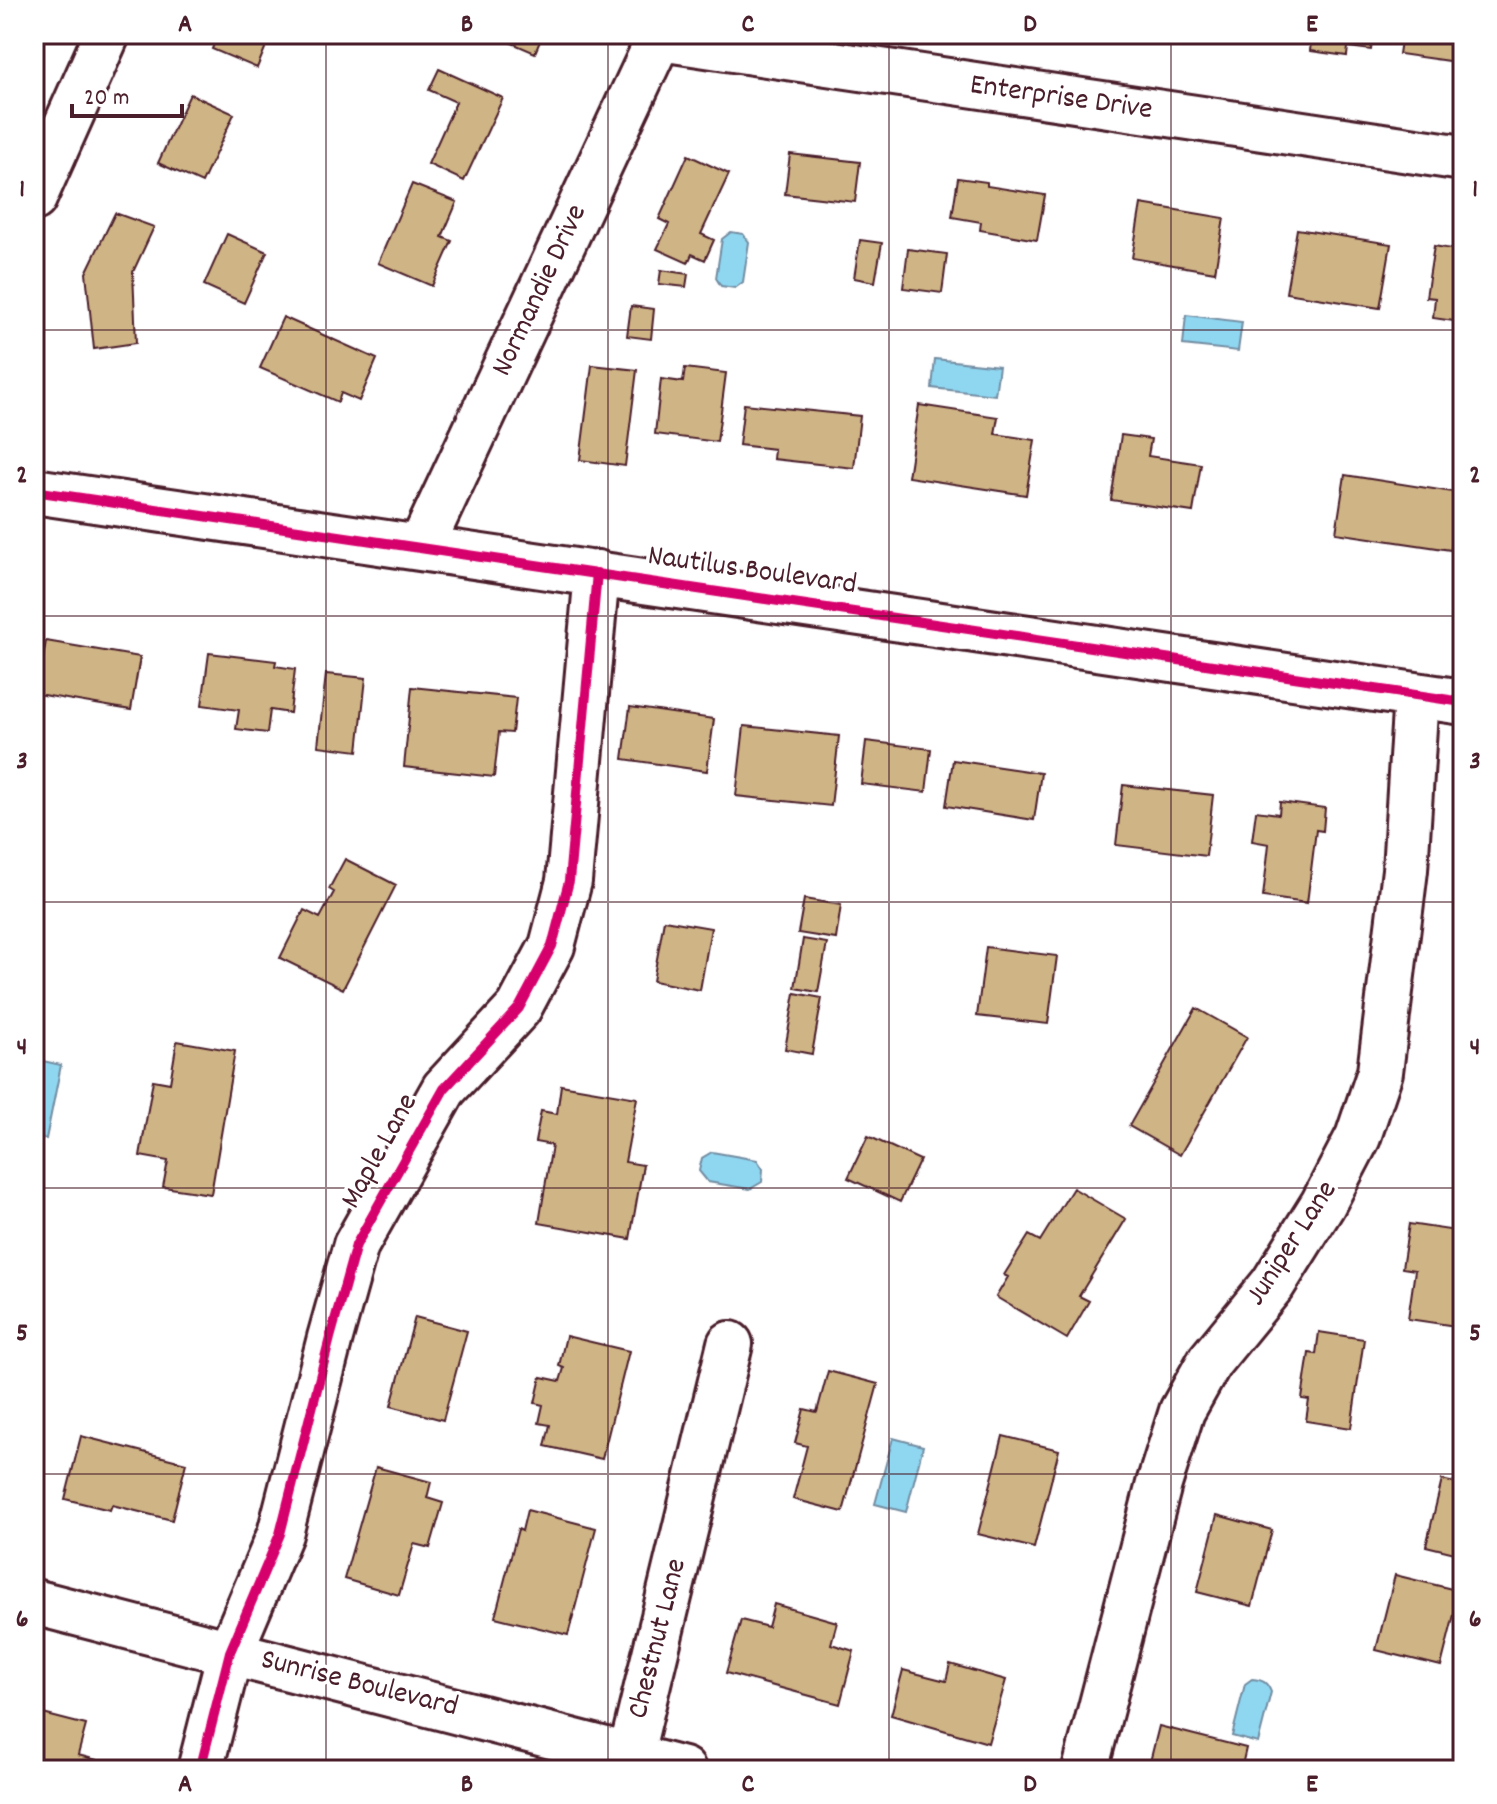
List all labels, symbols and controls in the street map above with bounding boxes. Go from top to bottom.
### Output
text: A [178,7,192,44]
text: B [461,7,473,44]
text: C [742,7,755,44]
text: D [1023,7,1037,44]
text: E [1306,7,1318,44]
street label: Enterprise Drive [967,65,1155,133]
scale bar [72,68,182,118]
text: 20 m [84,82,130,116]
text: 1 [19,172,25,209]
text: 1 [1472,172,1478,209]
street label: Normandie Drive [482,198,600,384]
text: 2 [16,458,28,495]
text: 2 [1469,458,1481,495]
street label: Nautilus Boulevard [645,536,859,608]
text: 3 [16,744,28,781]
text: 3 [1469,744,1481,781]
text: 4 [17,1030,27,1067]
text: 4 [1470,1030,1480,1067]
street label: Maple Lane [332,1086,430,1218]
street label: Juniper Lane [1236,1173,1350,1315]
text: 5 [16,1316,28,1353]
text: 5 [1469,1316,1481,1353]
street label: Chestnut Lane [618,1554,700,1724]
text: 6 [16,1602,28,1639]
text: 6 [1469,1602,1481,1639]
street label: Sunrise Boulevard [256,1640,462,1730]
text: A [178,1767,192,1804]
text: B [461,1767,473,1804]
text: C [742,1767,755,1804]
text: D [1023,1767,1037,1804]
text: E [1306,1767,1318,1804]

